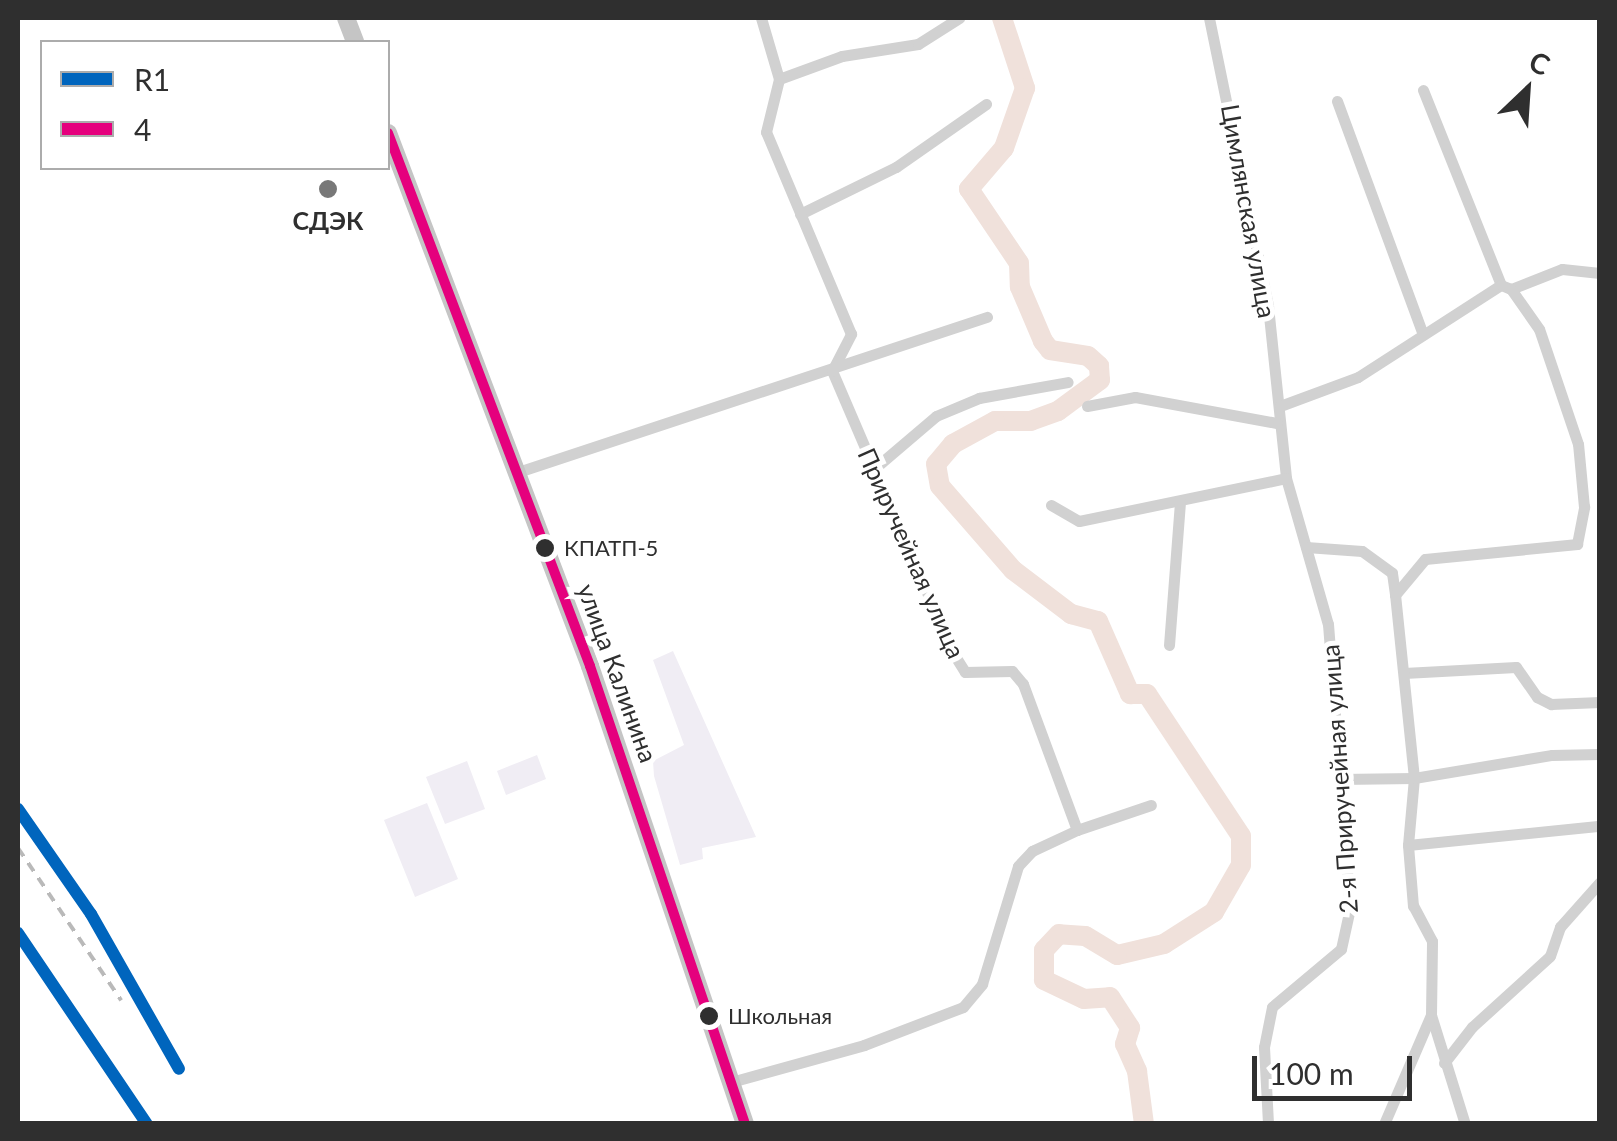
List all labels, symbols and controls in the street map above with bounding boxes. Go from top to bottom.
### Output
legend [40,40,390,170]
north arrow [1477,40,1577,140]
text: С [1524,43,1555,82]
text: R1 [134,61,170,97]
street label: Цимлянская улица [1215,102,1283,320]
text: 4 [134,111,151,147]
marker: СДЭК [317,178,339,200]
place label: СДЭК [293,205,363,235]
street label: Приручейная улица [852,443,972,663]
place label: КПАТП-5 [564,535,658,561]
marker: КПАТП-5 [535,538,555,558]
street label: улица Калинина [572,580,664,766]
street label: 2-я Приручейная улица [1315,643,1363,915]
place label: Школьная [728,1003,832,1029]
marker: Школьная [699,1006,719,1026]
scale bar [1257,1036,1417,1098]
text: 100 m [1269,1055,1354,1091]

